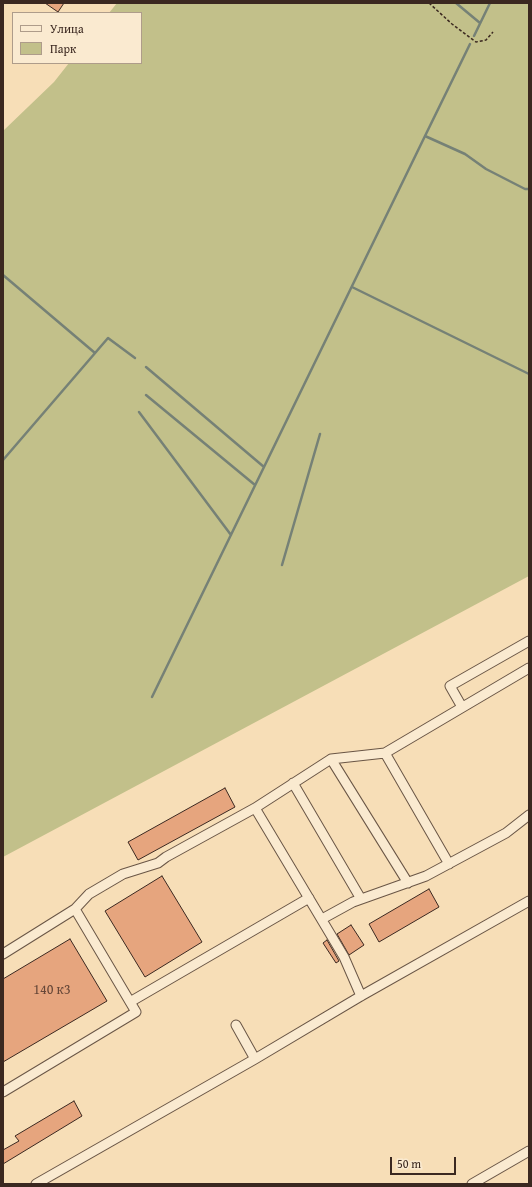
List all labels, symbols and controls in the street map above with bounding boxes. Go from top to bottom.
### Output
legend [12,12,142,64]
text: Улица [50,20,84,37]
text: Парк [50,40,76,57]
house number: 140 к3 [33,982,71,998]
scale bar [392,1149,458,1175]
text: 50 m [397,1155,421,1172]

